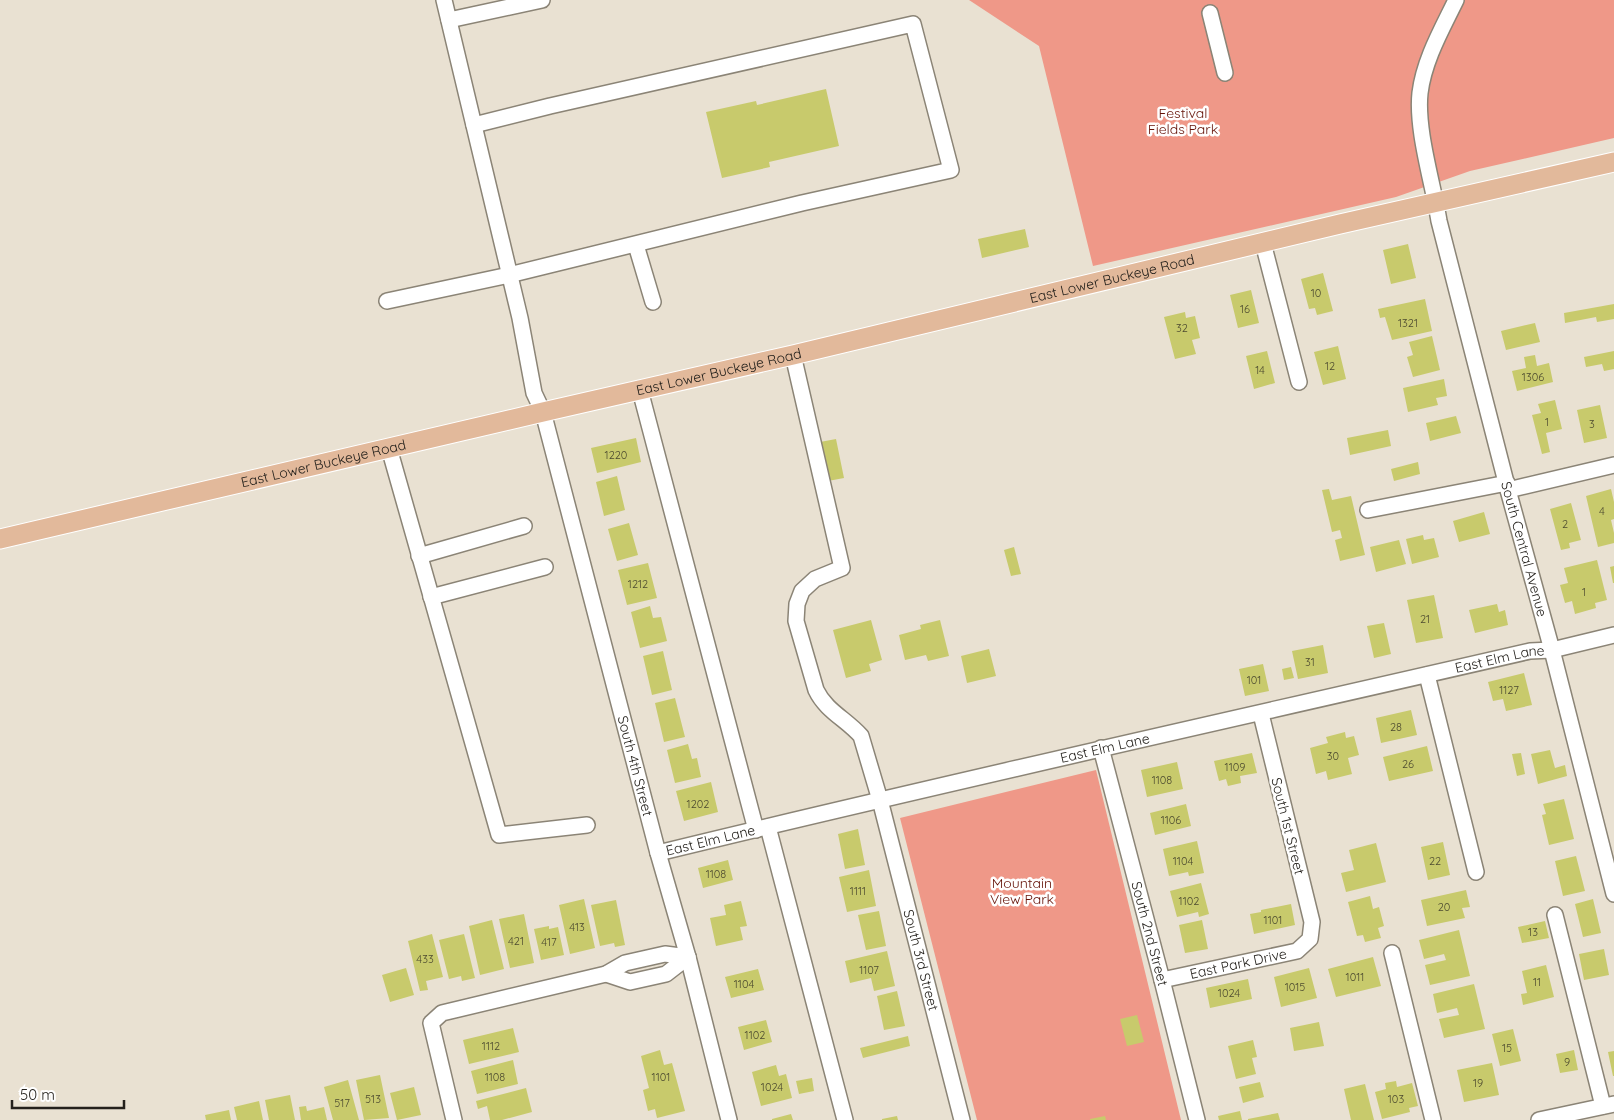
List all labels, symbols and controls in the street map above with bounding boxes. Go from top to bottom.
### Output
park label: Festival Fields Park [1148,104,1218,138]
street label: East Lower Buckeye Road [1028,250,1196,307]
house number: 10 [1311,286,1321,300]
house number: 16 [1240,302,1250,316]
house number: 1321 [1398,316,1418,330]
house number: 32 [1176,321,1188,335]
street label: East Lower Buckeye Road [634,344,803,399]
house number: 12 [1325,359,1335,373]
house number: 14 [1255,363,1265,377]
house number: 1306 [1522,370,1544,384]
house number: 1 [1545,415,1549,429]
house number: 3 [1589,417,1595,431]
street label: East Lower Buckeye Road [239,435,408,491]
house number: 1220 [605,448,627,462]
street label: South Central Avenue [1497,480,1551,619]
house number: 4 [1599,504,1605,518]
house number: 2 [1562,517,1568,531]
house number: 1212 [628,577,648,591]
house number: 1 [1582,585,1586,599]
house number: 21 [1420,612,1430,626]
street label: East Elm Lane [1453,641,1545,677]
house number: 31 [1305,655,1315,669]
house number: 101 [1247,673,1261,687]
house number: 1127 [1499,683,1519,697]
street label: South 4th Street [614,714,657,818]
house number: 28 [1390,720,1402,734]
street label: East Elm Lane [1058,729,1151,767]
house number: 30 [1327,749,1339,763]
house number: 26 [1402,757,1414,771]
house number: 1109 [1225,760,1245,774]
house number: 1108 [1152,773,1172,787]
street label: South 1st Street [1267,776,1309,877]
house number: 1202 [687,797,709,811]
house number: 1106 [1161,813,1181,827]
street label: East Elm Lane [664,821,757,860]
house number: 1104 [1173,854,1193,868]
house number: 22 [1429,854,1441,868]
house number: 1108 [706,867,726,881]
park label: Mountain View Park [990,874,1054,908]
street label: South 2nd Street [1127,880,1172,988]
house number: 1111 [850,884,866,898]
house number: 1102 [1179,894,1199,908]
house number: 20 [1438,900,1450,914]
street label: South 3rd Street [899,908,943,1013]
house number: 1101 [1264,913,1282,927]
house number: 413 [569,920,585,934]
house number: 13 [1528,925,1538,939]
house number: 421 [508,934,524,948]
house number: 417 [541,935,557,949]
street label: East Park Drive [1188,944,1289,983]
house number: 433 [416,952,434,966]
house number: 1107 [859,963,879,977]
house number: 1011 [1346,970,1364,984]
house number: 11 [1533,975,1541,989]
house number: 1104 [734,977,754,991]
house number: 1015 [1285,980,1305,994]
house number: 1024 [1218,986,1240,1000]
house number: 1102 [745,1028,765,1042]
house number: 1112 [482,1039,500,1053]
house number: 15 [1502,1041,1512,1055]
house number: 9 [1564,1055,1570,1069]
house number: 1108 [485,1070,505,1084]
house number: 1101 [652,1070,670,1084]
house number: 19 [1473,1076,1483,1090]
scale bar [12,1078,125,1110]
house number: 1024 [761,1080,783,1094]
text: 50 m [20,1085,55,1104]
house number: 513 [365,1092,381,1106]
house number: 103 [1388,1092,1404,1106]
house number: 517 [334,1096,350,1110]

